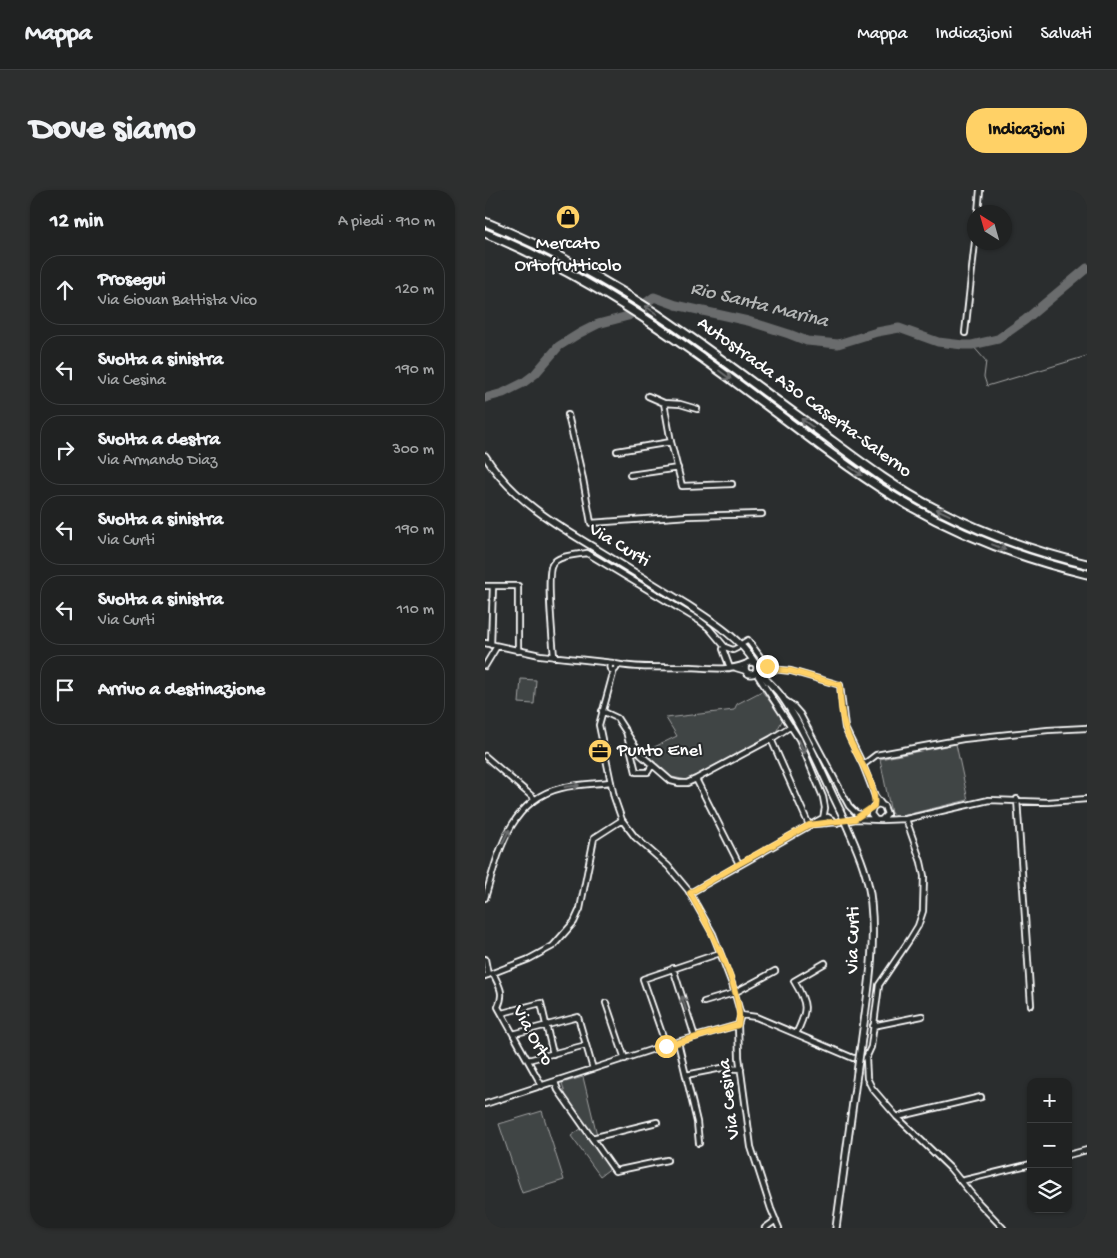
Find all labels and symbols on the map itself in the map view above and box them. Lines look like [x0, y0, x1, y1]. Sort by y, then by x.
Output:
shop icon: Mercato Ortofrutticolo [555, 204, 581, 230]
north arrow [967, 205, 1012, 250]
place label: Mercato Ortofrutticolo [514, 233, 622, 278]
water label: Rio Santa Marina [688, 278, 832, 335]
one-way arrow [644, 305, 658, 315]
street label: Autostrada A30 Caserta-Salerno [692, 312, 916, 484]
one-way arrow [718, 369, 731, 380]
one-way arrow [800, 418, 814, 428]
one-way arrow [849, 466, 863, 476]
one-way arrow [936, 507, 951, 517]
street label: Via Curti [583, 518, 654, 573]
one-way arrow [991, 543, 1006, 553]
route end [756, 655, 779, 678]
office icon: Punto Enel [587, 738, 613, 764]
one-way arrow [798, 739, 808, 754]
place label: Punto Enel [616, 740, 702, 763]
one-way arrow [563, 781, 579, 791]
one-way arrow [502, 829, 511, 844]
street label: Via Curti [842, 906, 866, 975]
one-way arrow [679, 995, 689, 1011]
street label: Via Orto [506, 1001, 558, 1070]
route start [655, 1035, 678, 1058]
street label: Via Cesina [714, 1056, 746, 1141]

